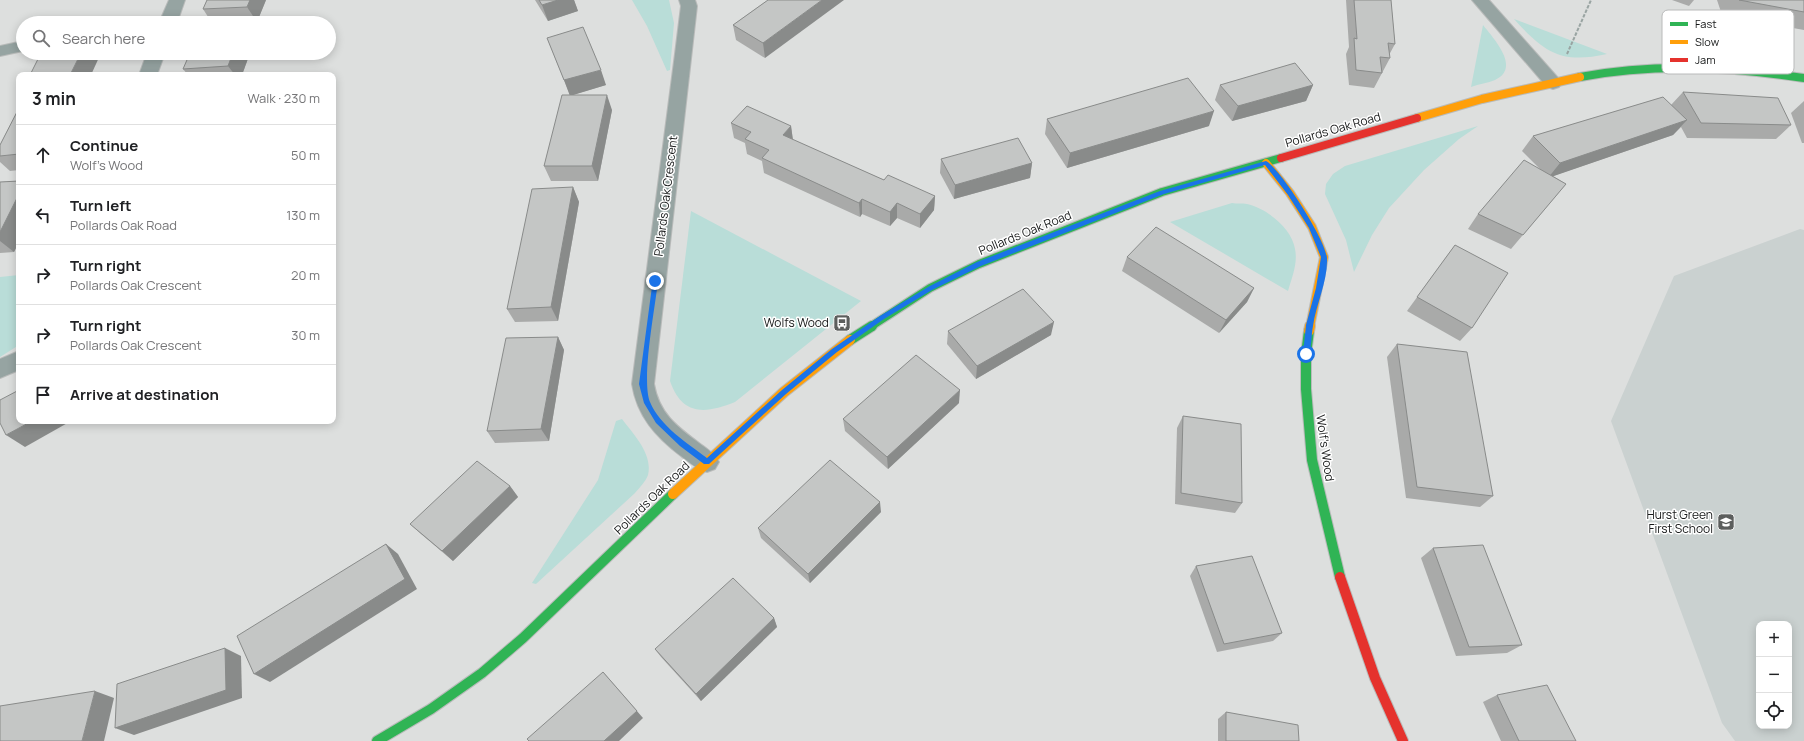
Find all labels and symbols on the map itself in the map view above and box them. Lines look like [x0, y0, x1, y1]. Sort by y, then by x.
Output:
legend [1662, 10, 1794, 74]
text: Fast [1695, 16, 1717, 31]
text: Slow [1695, 34, 1720, 49]
text: Jam [1695, 52, 1716, 67]
street label: Pollards Oak Road [1283, 108, 1383, 151]
street label: Pollards Oak Crescent [650, 134, 681, 257]
street label: Pollards Oak Road [976, 206, 1074, 259]
route end [646, 272, 664, 290]
bus stop icon: Wolfs Wood [832, 313, 852, 333]
place label: Wolfs Wood [764, 314, 829, 331]
route start [1297, 345, 1315, 363]
street label: Wolf's Wood [1312, 413, 1339, 482]
street label: Pollards Oak Road [610, 457, 693, 538]
place label: Hurst Green First School [1646, 506, 1713, 537]
school or university icon: Hurst Green First School [1716, 512, 1736, 532]

